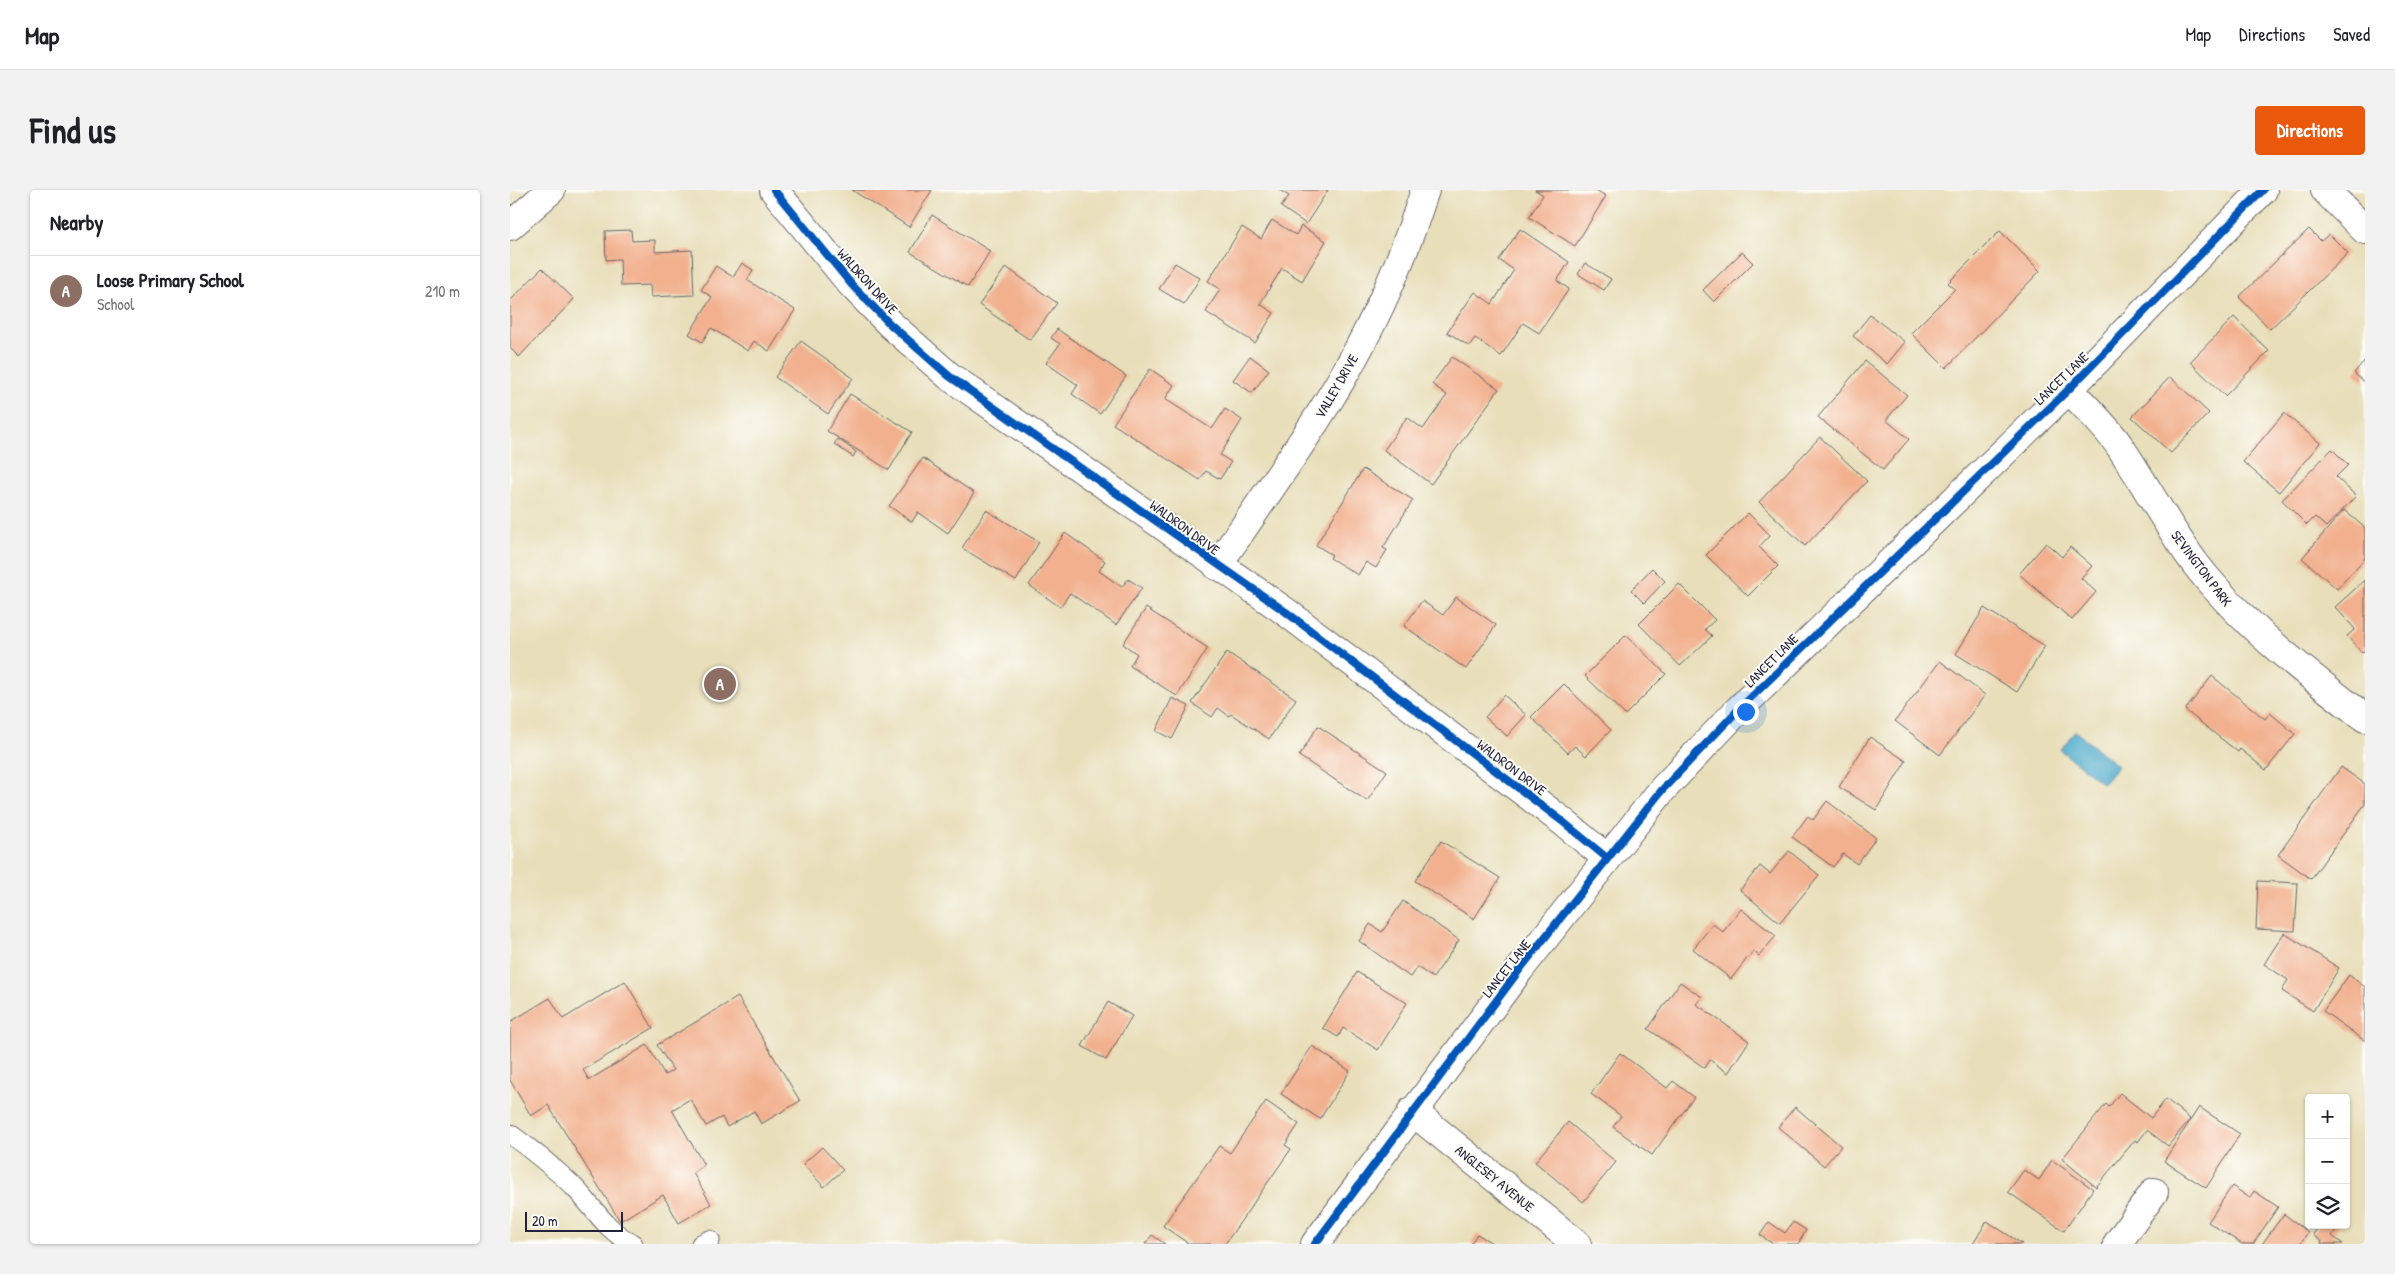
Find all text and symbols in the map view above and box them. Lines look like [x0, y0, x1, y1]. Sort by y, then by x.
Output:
text: Map [25, 19, 59, 51]
text: Map [2186, 22, 2211, 47]
text: Directions [2239, 22, 2305, 47]
text: Saved [2333, 22, 2370, 47]
button: Directions [2255, 106, 2365, 155]
text: Find us [30, 107, 116, 154]
text: Nearby [50, 208, 103, 237]
street label: WALDRON DRIVE [833, 244, 903, 318]
text: Loose Primary School [97, 267, 244, 293]
text: A [62, 280, 70, 302]
text: 210 m [425, 280, 460, 302]
text: School [97, 293, 134, 315]
street label: LANCET LANE [2030, 347, 2092, 409]
street label: VALLEY DRIVE [1310, 350, 1362, 422]
street label: WALDRON DRIVE [1146, 495, 1224, 559]
street label: SEVINGTON PARK [2167, 526, 2237, 610]
street label: LANCET LANE [1740, 629, 1802, 691]
pin: A [704, 665, 736, 703]
your location [1733, 699, 1759, 725]
street label: WALDRON DRIVE [1473, 735, 1551, 799]
street label: LANCET LANE [1477, 935, 1535, 1001]
map controls [2305, 1094, 2350, 1229]
button: + [2305, 1094, 2350, 1139]
button: − [2305, 1139, 2350, 1184]
street label: ANGLESEY AVENUE [1451, 1140, 1539, 1216]
button: layers [2305, 1184, 2350, 1229]
scale bar [525, 1209, 622, 1232]
text: 20 m [532, 1211, 558, 1230]

